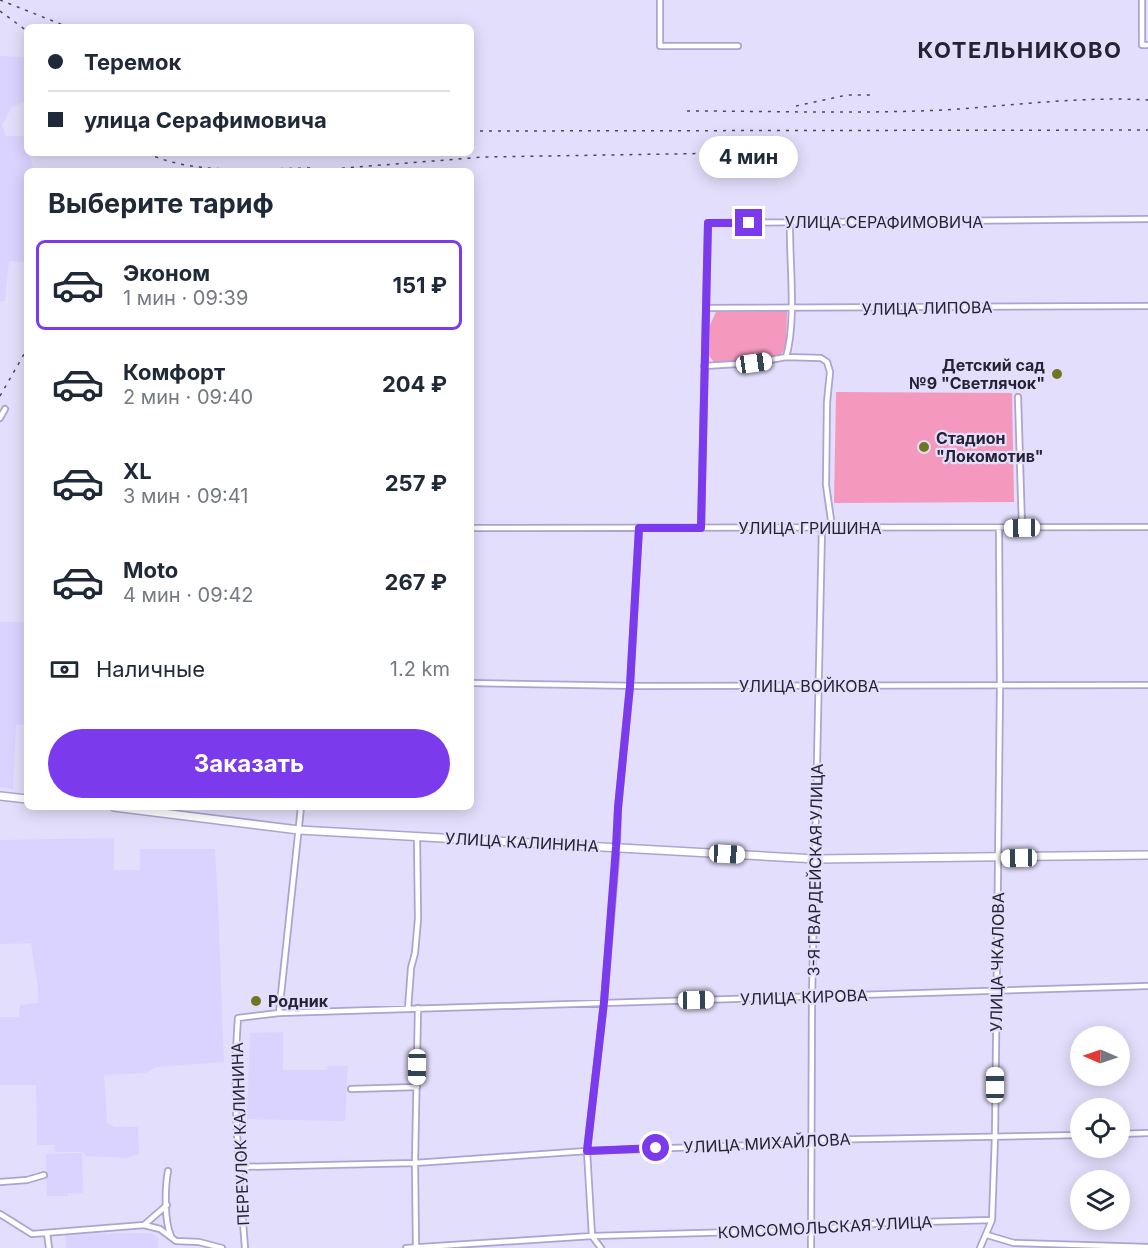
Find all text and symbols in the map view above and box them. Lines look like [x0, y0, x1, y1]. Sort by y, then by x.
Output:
district label: КОТЕЛЬНИКОВО [918, 37, 1122, 63]
text: Теремок [84, 49, 181, 75]
text: улица Серафимовича [84, 107, 327, 133]
callout: 4 мин [700, 136, 798, 178]
text: 4 мин [719, 145, 778, 169]
text: Выберите тариф [48, 187, 274, 220]
route end [735, 209, 762, 236]
street label: УЛИЦА СЕРАФИМОВИЧА [785, 212, 983, 232]
icon: car [51, 258, 105, 312]
text: Эконом [123, 260, 210, 286]
text: 151 ₽ [392, 272, 447, 298]
text: 1 мин · 09:39 [123, 286, 248, 310]
street label: УЛИЦА ЛИПОВА [861, 297, 993, 319]
car [735, 352, 773, 374]
place label: Детский сад №9 "Светлячок" [909, 355, 1045, 393]
icon: car [51, 357, 105, 411]
text: Комфорт [123, 359, 225, 385]
marker: Детский сад №9 "Светлячок" [1050, 367, 1064, 381]
text: 204 ₽ [382, 371, 447, 397]
text: 2 мин · 09:40 [123, 385, 253, 409]
place label: Стадион "Локомотив" [936, 428, 1044, 466]
marker: Стадион "Локомотив" [917, 440, 931, 454]
icon: car [51, 456, 105, 510]
text: XL [123, 458, 152, 484]
text: 257 ₽ [385, 470, 447, 496]
text: 3 мин · 09:41 [123, 484, 249, 508]
street label: УЛИЦА ГРИШИНА [739, 518, 881, 538]
car [1004, 519, 1040, 537]
icon: car [51, 555, 105, 609]
text: Moto [123, 557, 178, 583]
text: 267 ₽ [385, 569, 447, 595]
text: 4 мин · 09:42 [123, 583, 254, 607]
icon: cash [48, 653, 81, 686]
text: Наличные [96, 656, 205, 682]
text: 1.2 km [390, 657, 450, 681]
street label: УЛИЦА ВОЙКОВА [739, 676, 879, 696]
button: Заказать [48, 729, 450, 798]
street label: 3-Я ГВАРДЕЙСКАЯ УЛИЦА [803, 763, 827, 977]
street label: УЛИЦА КАЛИНИНА [445, 828, 599, 856]
car [709, 844, 745, 864]
car [1001, 849, 1037, 867]
street label: УЛИЦА ЧКАЛОВА [986, 892, 1008, 1032]
street label: УЛИЦА КИРОВА [740, 985, 868, 1009]
place label: Родник [268, 991, 329, 1011]
car [678, 991, 714, 1009]
marker: Родник [249, 994, 263, 1008]
north arrow [1070, 1026, 1130, 1086]
map controls [1070, 1026, 1130, 1230]
street label: ПЕРЕУЛОК КАЛИНИНА [227, 1042, 253, 1226]
car [408, 1049, 426, 1085]
car [986, 1067, 1004, 1103]
button: locate [1070, 1098, 1130, 1158]
street label: УЛИЦА МИХАЙЛОВА [683, 1129, 851, 1157]
route start [642, 1134, 669, 1161]
button: layers [1070, 1170, 1130, 1230]
street label: КОМСОМОЛЬСКАЯ УЛИЦА [717, 1211, 933, 1243]

